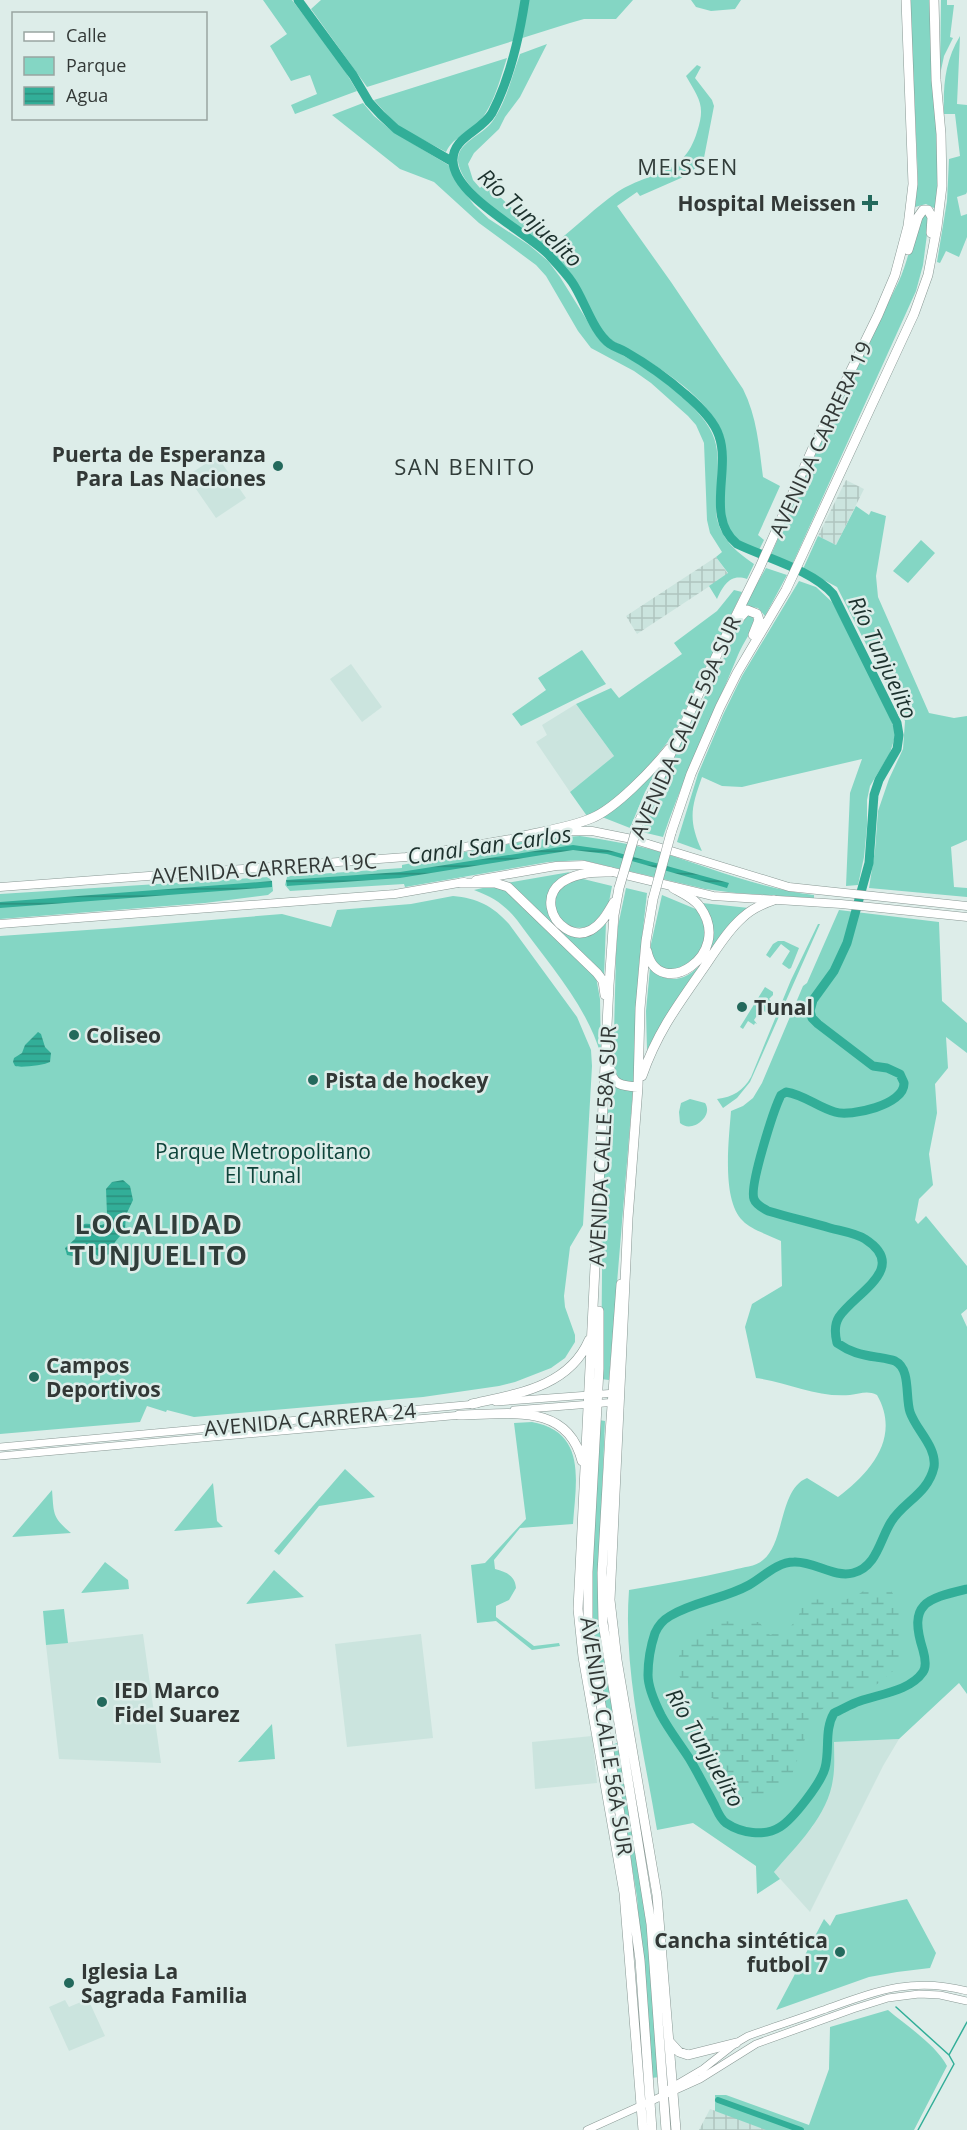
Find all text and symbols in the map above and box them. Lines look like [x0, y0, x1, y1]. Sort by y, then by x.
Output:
legend [12, 12, 207, 120]
text: Calle [66, 23, 107, 47]
text: Parque [66, 53, 126, 77]
text: Agua [66, 83, 108, 107]
district label: MEISSEN [637, 151, 739, 181]
water label: Río Tunjuelito [472, 161, 590, 273]
place label: Hospital Meissen [677, 189, 856, 217]
marker: Hospital Meissen [861, 194, 879, 212]
street label: AVENIDA CARRERA 19 [762, 337, 878, 541]
place label: Puerta de Esperanza Para Las Naciones [52, 440, 266, 492]
district label: SAN BENITO [394, 451, 536, 481]
marker: Puerta de Esperanza Para Las Naciones [271, 459, 285, 473]
water label: Río Tunjuelito [842, 591, 926, 723]
street label: AVENIDA CALLE 59A SUR [623, 611, 747, 843]
water label: Canal San Carlos [405, 818, 573, 870]
street label: AVENIDA CARRERA 19C [150, 846, 378, 890]
place label: Tunal [754, 993, 813, 1021]
marker: Tunal [735, 1000, 749, 1014]
place label: Coliseo [86, 1021, 161, 1049]
street label: AVENIDA CALLE 58A SUR [582, 1025, 622, 1267]
marker: Coliseo [67, 1028, 81, 1042]
place label: Pista de hockey [325, 1066, 488, 1094]
marker: Pista de hockey [306, 1073, 320, 1087]
park label: Parque Metropolitano El Tunal [155, 1137, 371, 1189]
district label: LOCALIDAD TUNJUELITO [70, 1205, 248, 1273]
place label: Campos Deportivos [46, 1351, 161, 1403]
marker: Campos Deportivos [27, 1370, 41, 1384]
street label: AVENIDA CARRERA 24 [203, 1396, 417, 1442]
street label: AVENIDA CALLE 56A SUR [574, 1615, 640, 1857]
place label: IED Marco Fidel Suarez [114, 1676, 240, 1728]
water label: Río Tunjuelito [660, 1682, 752, 1812]
marker: IED Marco Fidel Suarez [95, 1695, 109, 1709]
place label: Cancha sintética futbol 7 [654, 1926, 828, 1978]
marker: Cancha sintética futbol 7 [833, 1945, 847, 1959]
place label: Iglesia La Sagrada Familia [81, 1957, 248, 2009]
marker: Iglesia La Sagrada Familia [62, 1976, 76, 1990]

